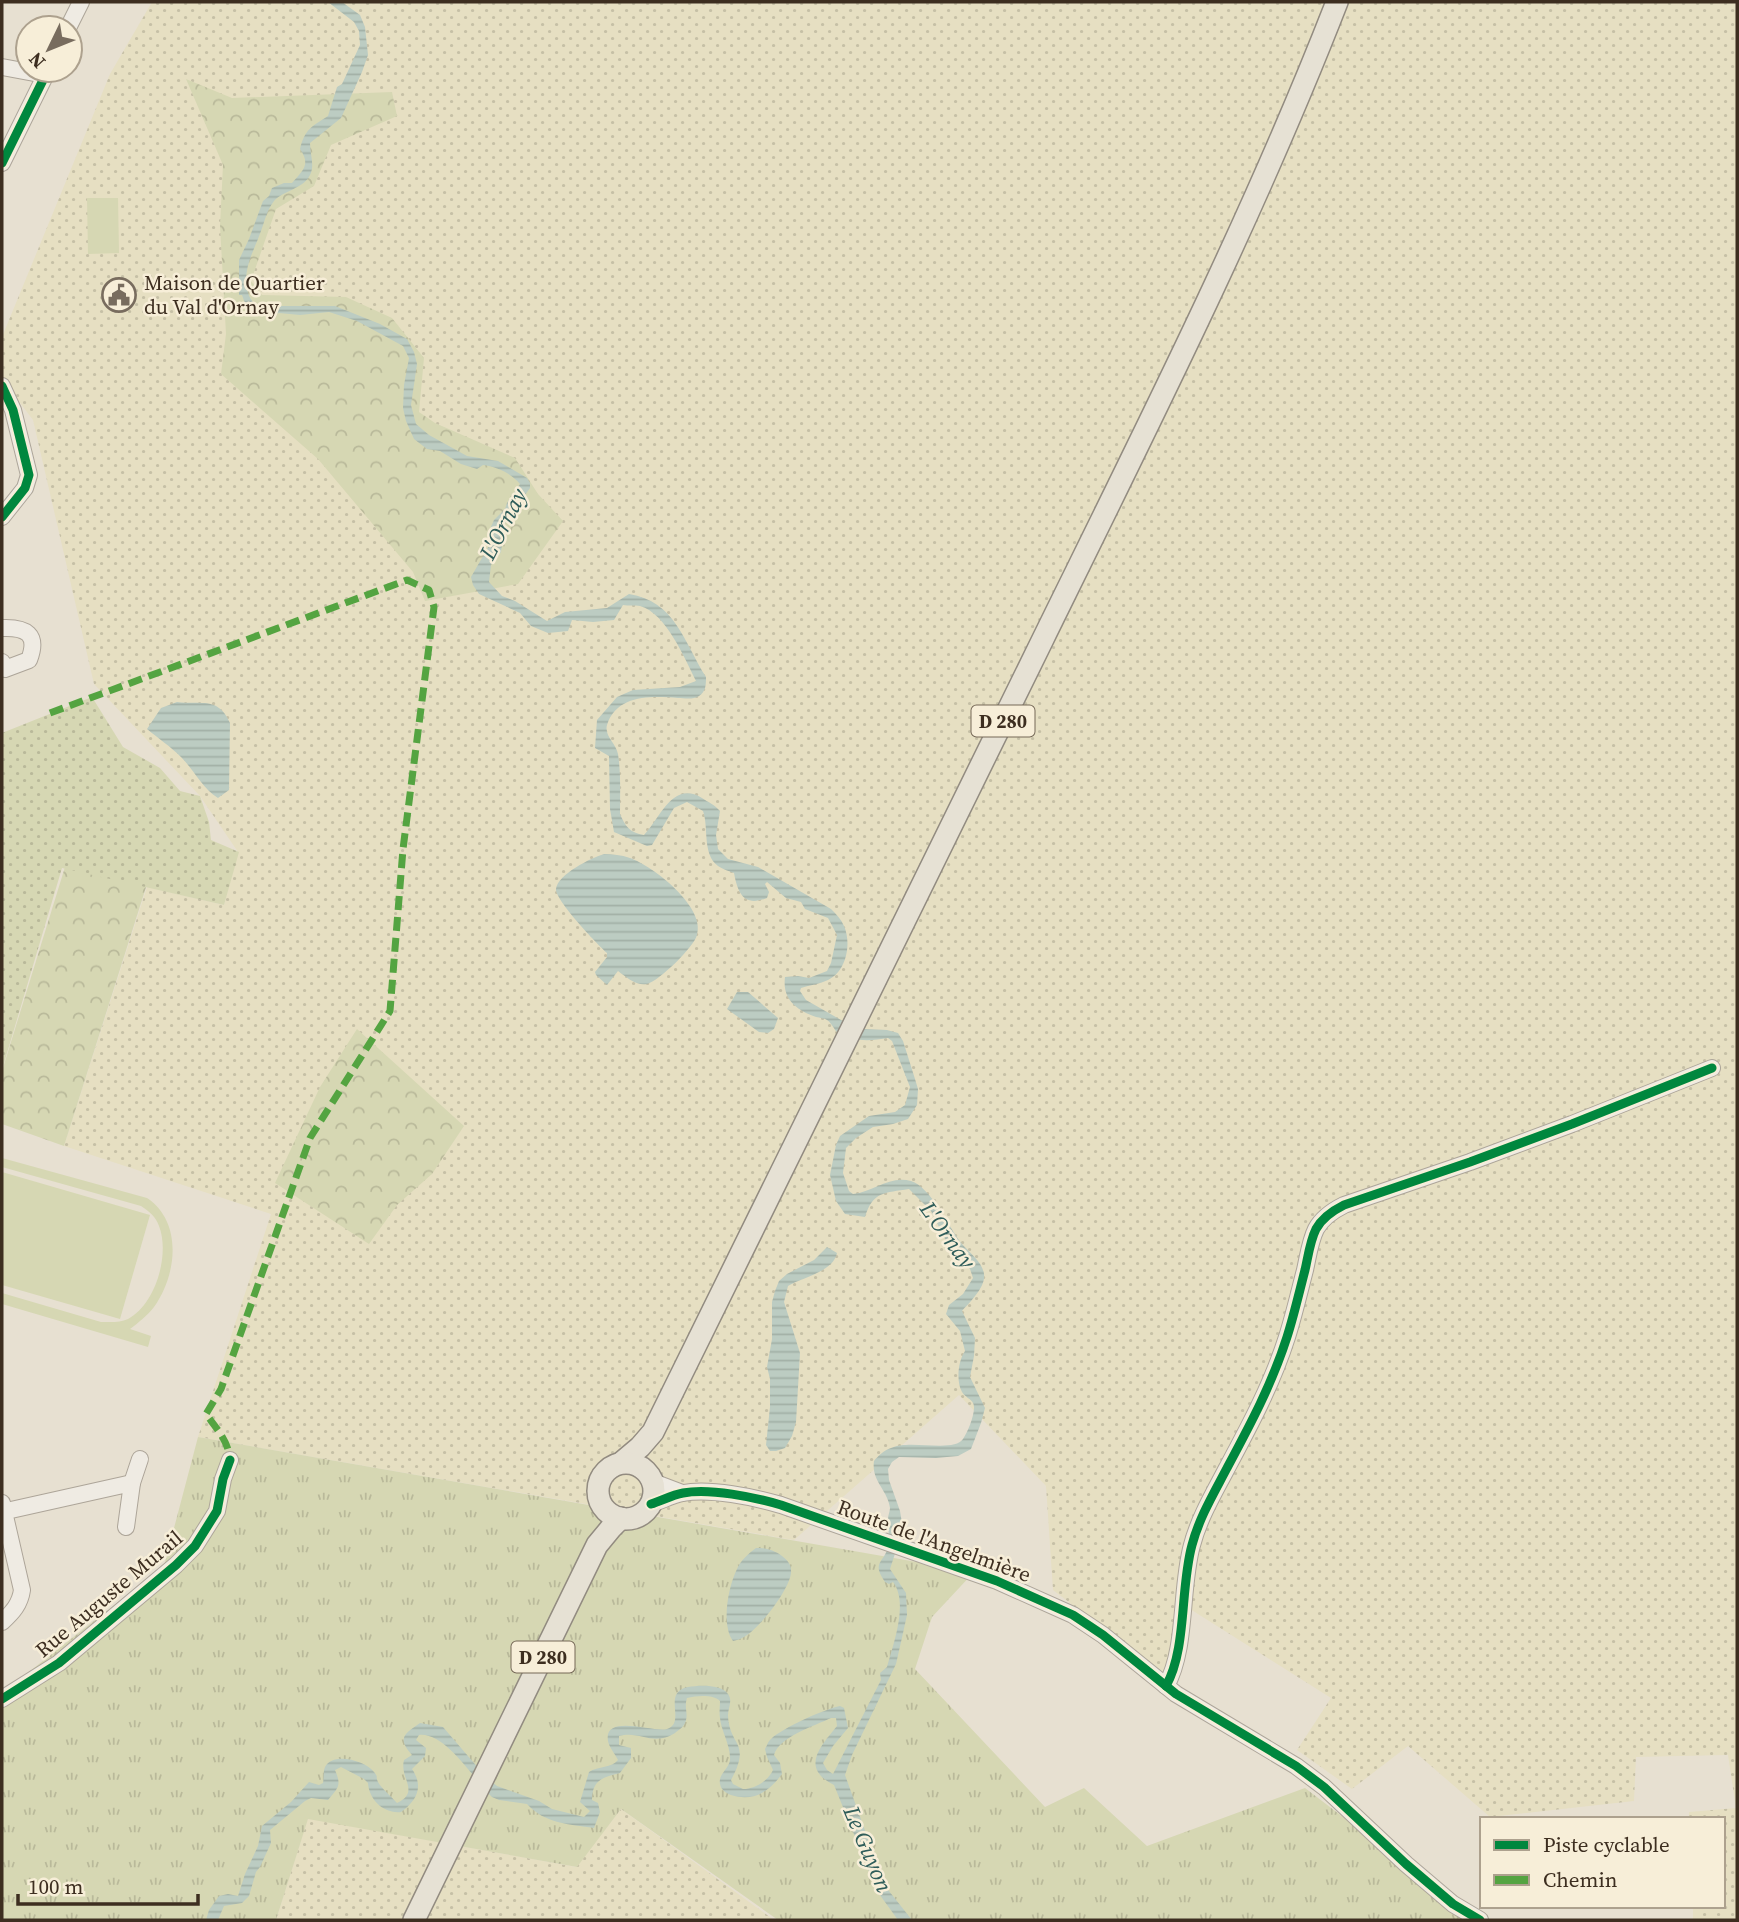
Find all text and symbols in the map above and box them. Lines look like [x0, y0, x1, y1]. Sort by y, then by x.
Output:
north arrow [14, 14, 84, 84]
text: N [22, 47, 51, 75]
place label: Maison de Quartier du Val d'Ornay [144, 268, 325, 321]
public building icon: Maison de Quartier du Val d'Ornay [100, 276, 138, 314]
water label: L'Ornay [471, 482, 535, 566]
road number: D 280 [972, 706, 1034, 736]
water label: L'Ornay [912, 1194, 984, 1276]
street label: Route de l'Angelmière [833, 1492, 1035, 1589]
street label: Rue Auguste Murail [29, 1523, 188, 1664]
road number: D 280 [512, 1642, 574, 1672]
water label: Le Guyon [835, 1800, 901, 1897]
legend [1480, 1817, 1725, 1908]
text: Piste cyclable [1543, 1830, 1670, 1859]
scale bar [18, 1862, 198, 1906]
text: Chemin [1543, 1865, 1618, 1894]
text: 100 m [28, 1872, 83, 1901]

